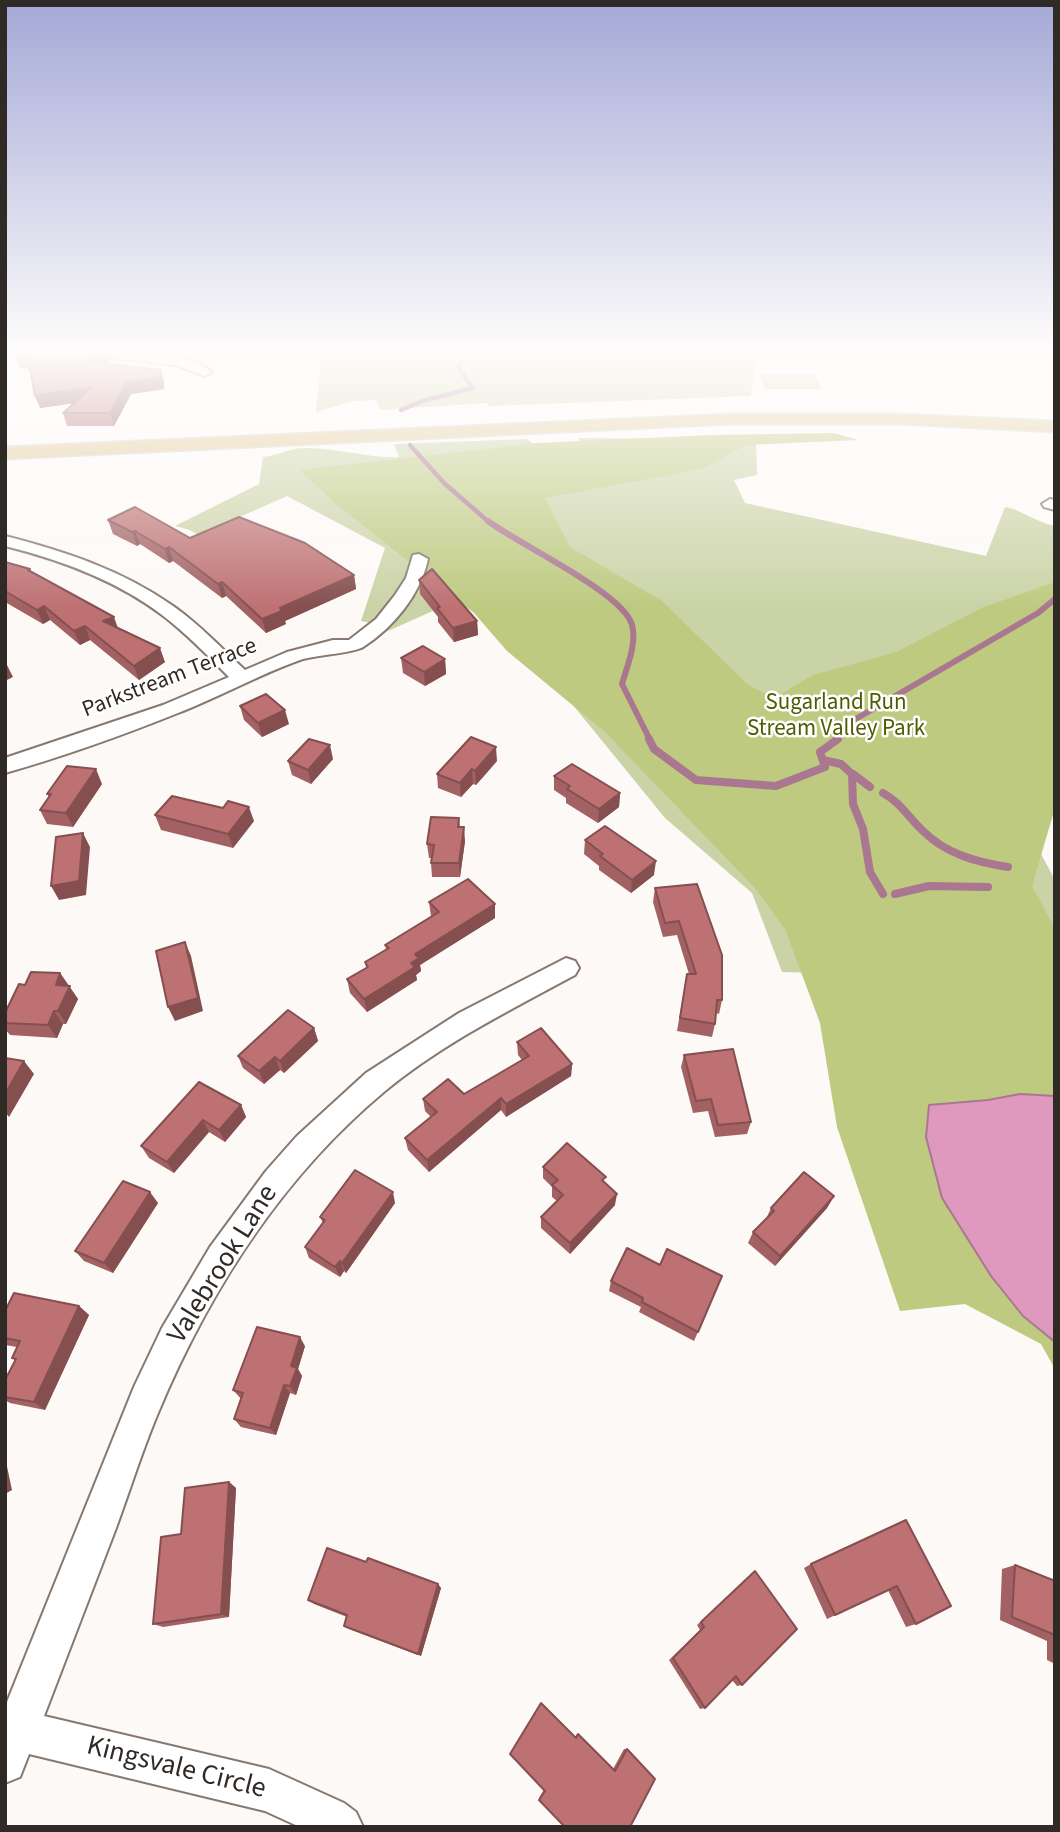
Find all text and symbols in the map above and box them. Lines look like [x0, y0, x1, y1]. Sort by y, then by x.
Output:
street label: Parkstream Terrace [79, 633, 261, 725]
park label: Sugarland Run Stream Valley Park [747, 690, 925, 744]
street label: Valebrook Lane [162, 1180, 286, 1350]
street label: Kingsvale Circle [83, 1730, 269, 1808]

